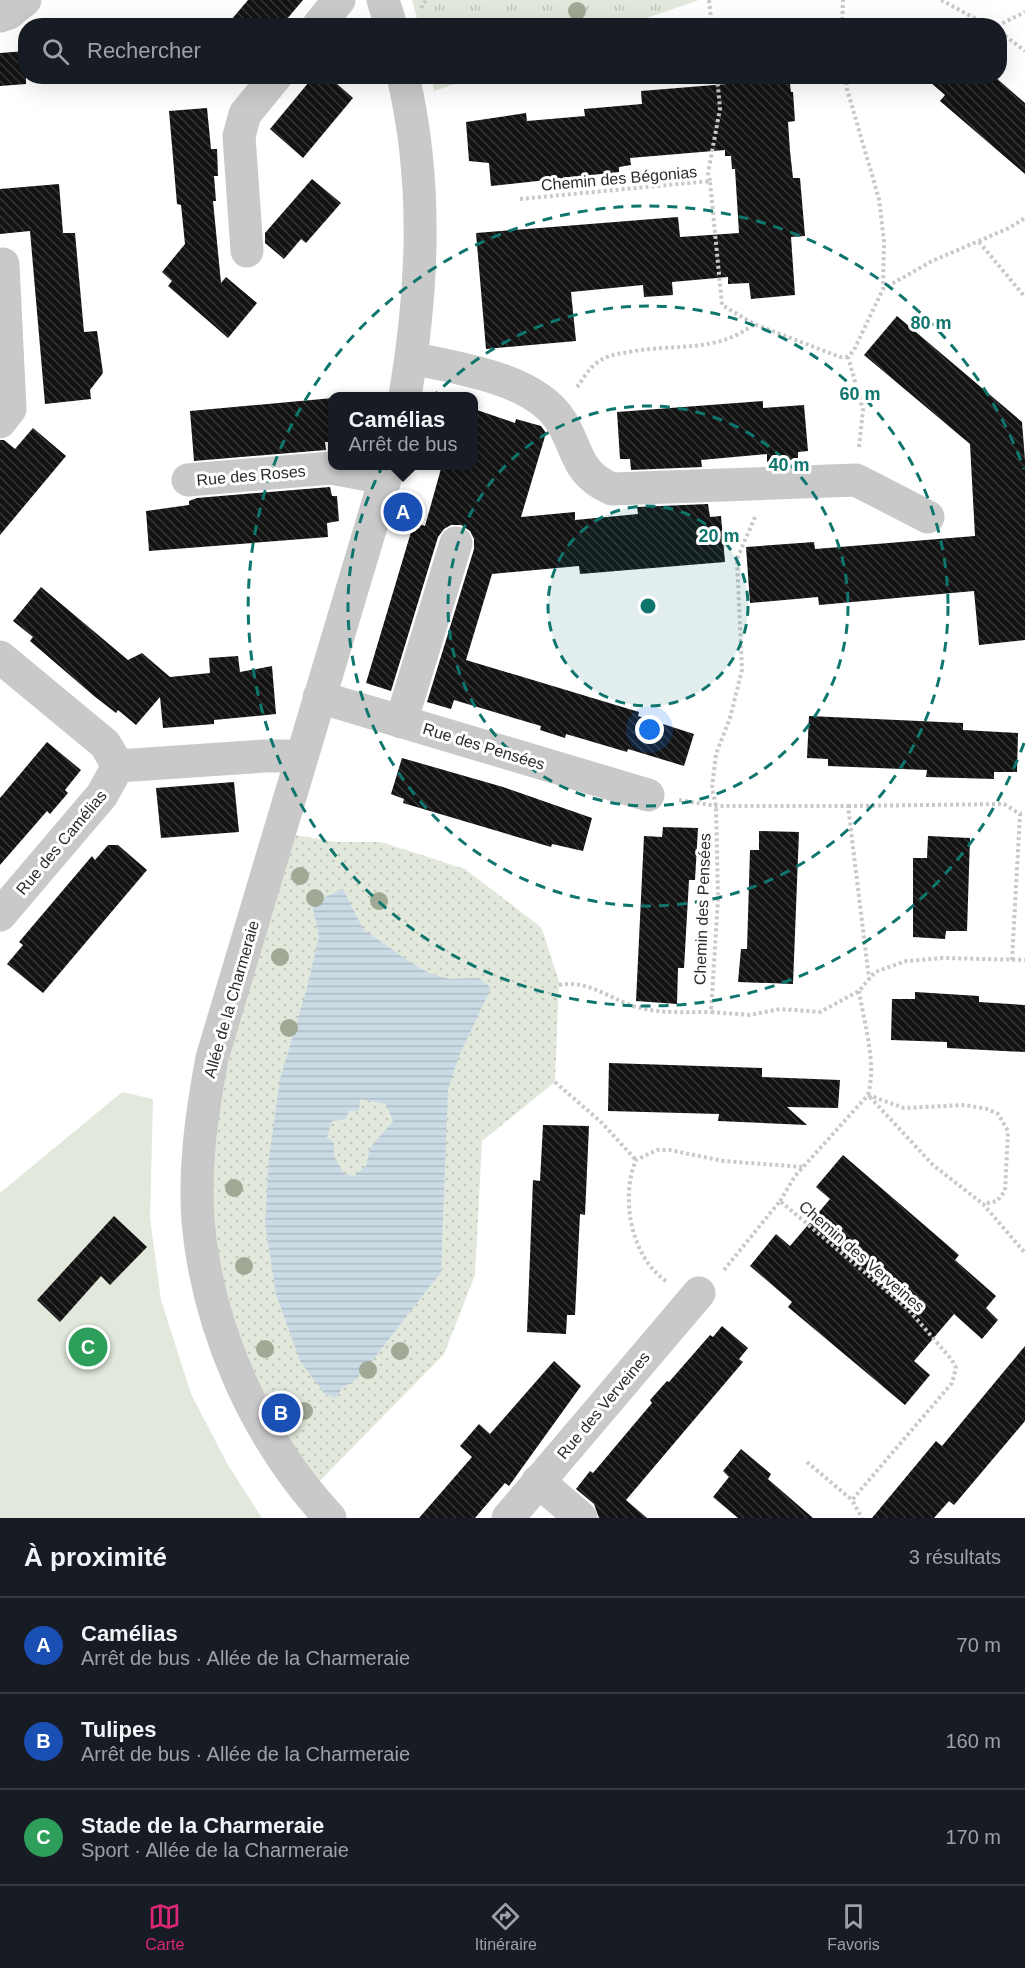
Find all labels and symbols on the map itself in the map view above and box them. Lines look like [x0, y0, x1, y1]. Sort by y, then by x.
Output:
street label: Chemin des Bégonias [540, 163, 698, 194]
text: 80 m [910, 313, 952, 333]
text: 60 m [839, 384, 881, 404]
text: 40 m [768, 455, 810, 475]
street label: Rue des Roses [196, 462, 306, 489]
pin: A [384, 490, 422, 534]
text: 20 m [698, 526, 740, 546]
centre of rings [638, 596, 658, 616]
your location [635, 715, 664, 744]
street label: Rue des Pensées [421, 720, 547, 773]
street label: Rue des Camélias [13, 787, 110, 898]
street label: Chemin des Pensées [691, 833, 714, 985]
street label: Allée de la Charmeraie [201, 918, 262, 1080]
street label: Chemin des Verveines [796, 1197, 928, 1315]
pin: C [68, 1324, 107, 1370]
street label: Rue des Verveines [554, 1348, 653, 1462]
pin: B [262, 1390, 300, 1436]

